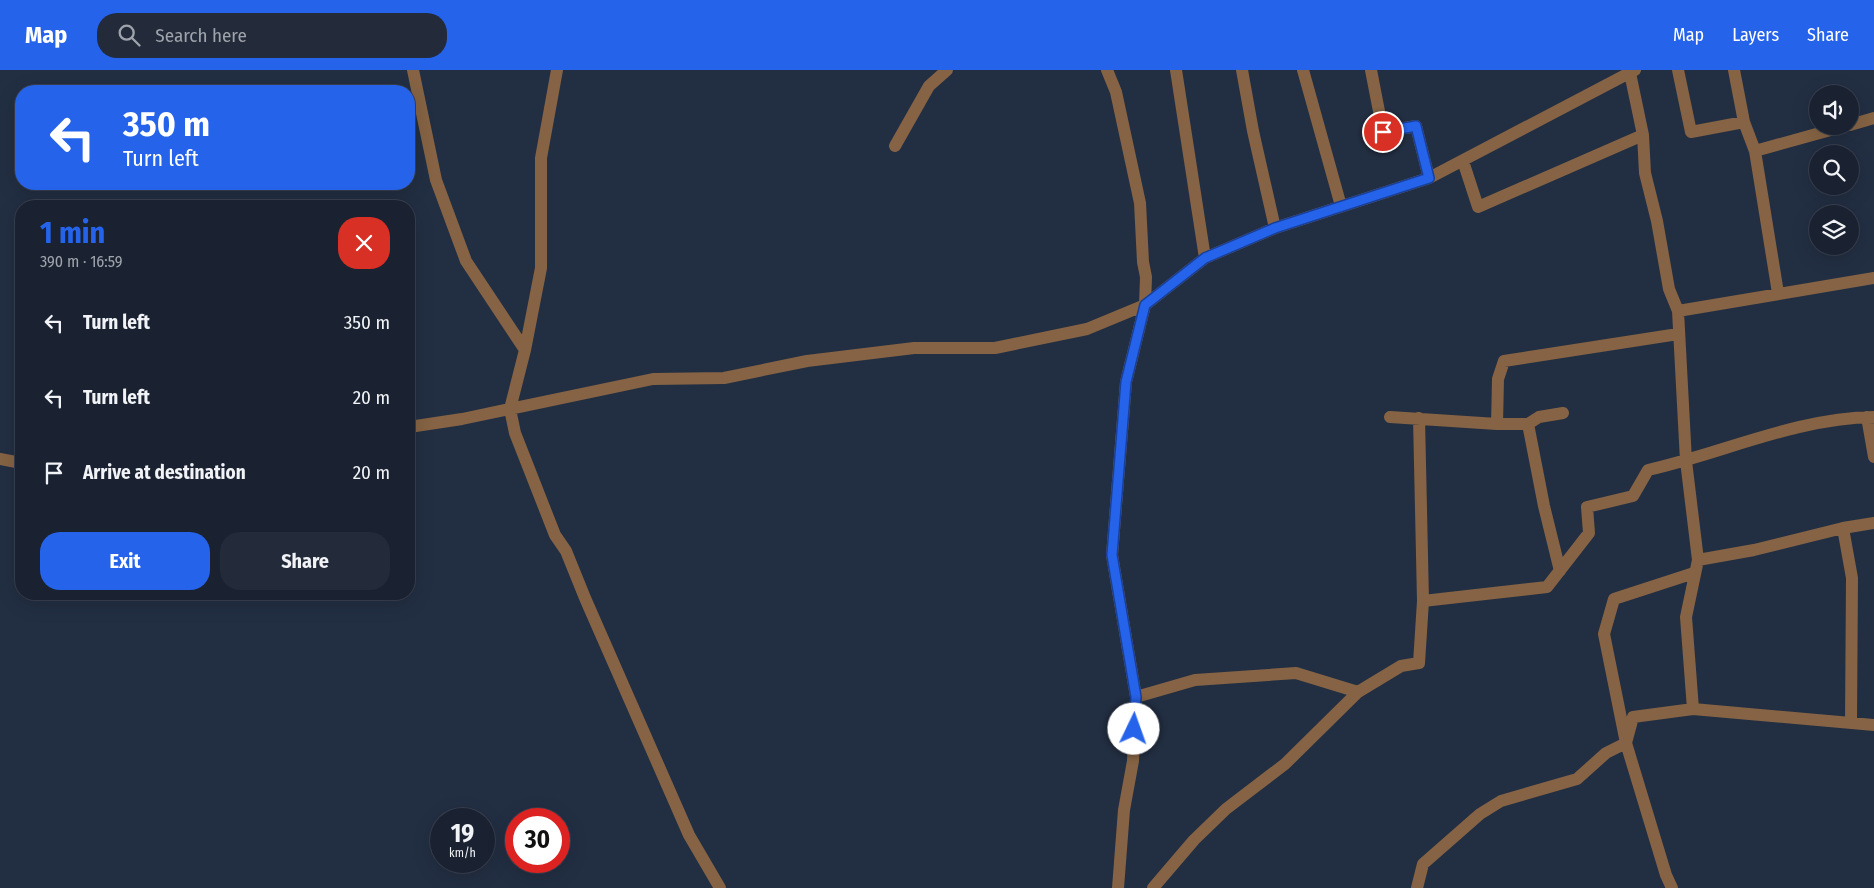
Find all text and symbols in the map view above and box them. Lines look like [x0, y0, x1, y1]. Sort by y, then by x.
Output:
search box [97, 13, 447, 58]
text: Map [25, 21, 67, 49]
icon: search [115, 21, 143, 49]
text: Search here [155, 24, 247, 47]
text: Map [1673, 24, 1704, 46]
text: Layers [1732, 24, 1779, 46]
text: Share [1807, 24, 1849, 46]
map controls [1809, 85, 1859, 255]
button: sound [1809, 85, 1859, 135]
text: 350 m [123, 103, 210, 145]
icon: left [40, 105, 105, 170]
pin [1362, 111, 1404, 153]
icon: arrive [1369, 118, 1397, 146]
text: Turn left [123, 145, 199, 172]
button: search [1809, 145, 1859, 195]
button: layers [1809, 205, 1859, 255]
text: 1 min [40, 215, 105, 251]
button: close [338, 217, 390, 269]
text: 390 m · 16:59 [40, 252, 123, 271]
icon: left [40, 309, 68, 337]
text: Turn left [83, 311, 150, 334]
text: 350 m [344, 311, 390, 334]
icon: left [40, 384, 68, 412]
text: Turn left [83, 386, 150, 409]
text: 20 m [353, 386, 390, 409]
icon: arrive [40, 459, 68, 487]
text: Arrive at destination [83, 461, 246, 484]
text: 20 m [353, 461, 390, 484]
button: Exit [40, 532, 210, 590]
button: Share [220, 532, 390, 590]
position arrow [1107, 702, 1159, 754]
speed limit sign: 30 [505, 808, 570, 873]
text: 19 [451, 819, 474, 849]
text: km/h [449, 846, 476, 860]

